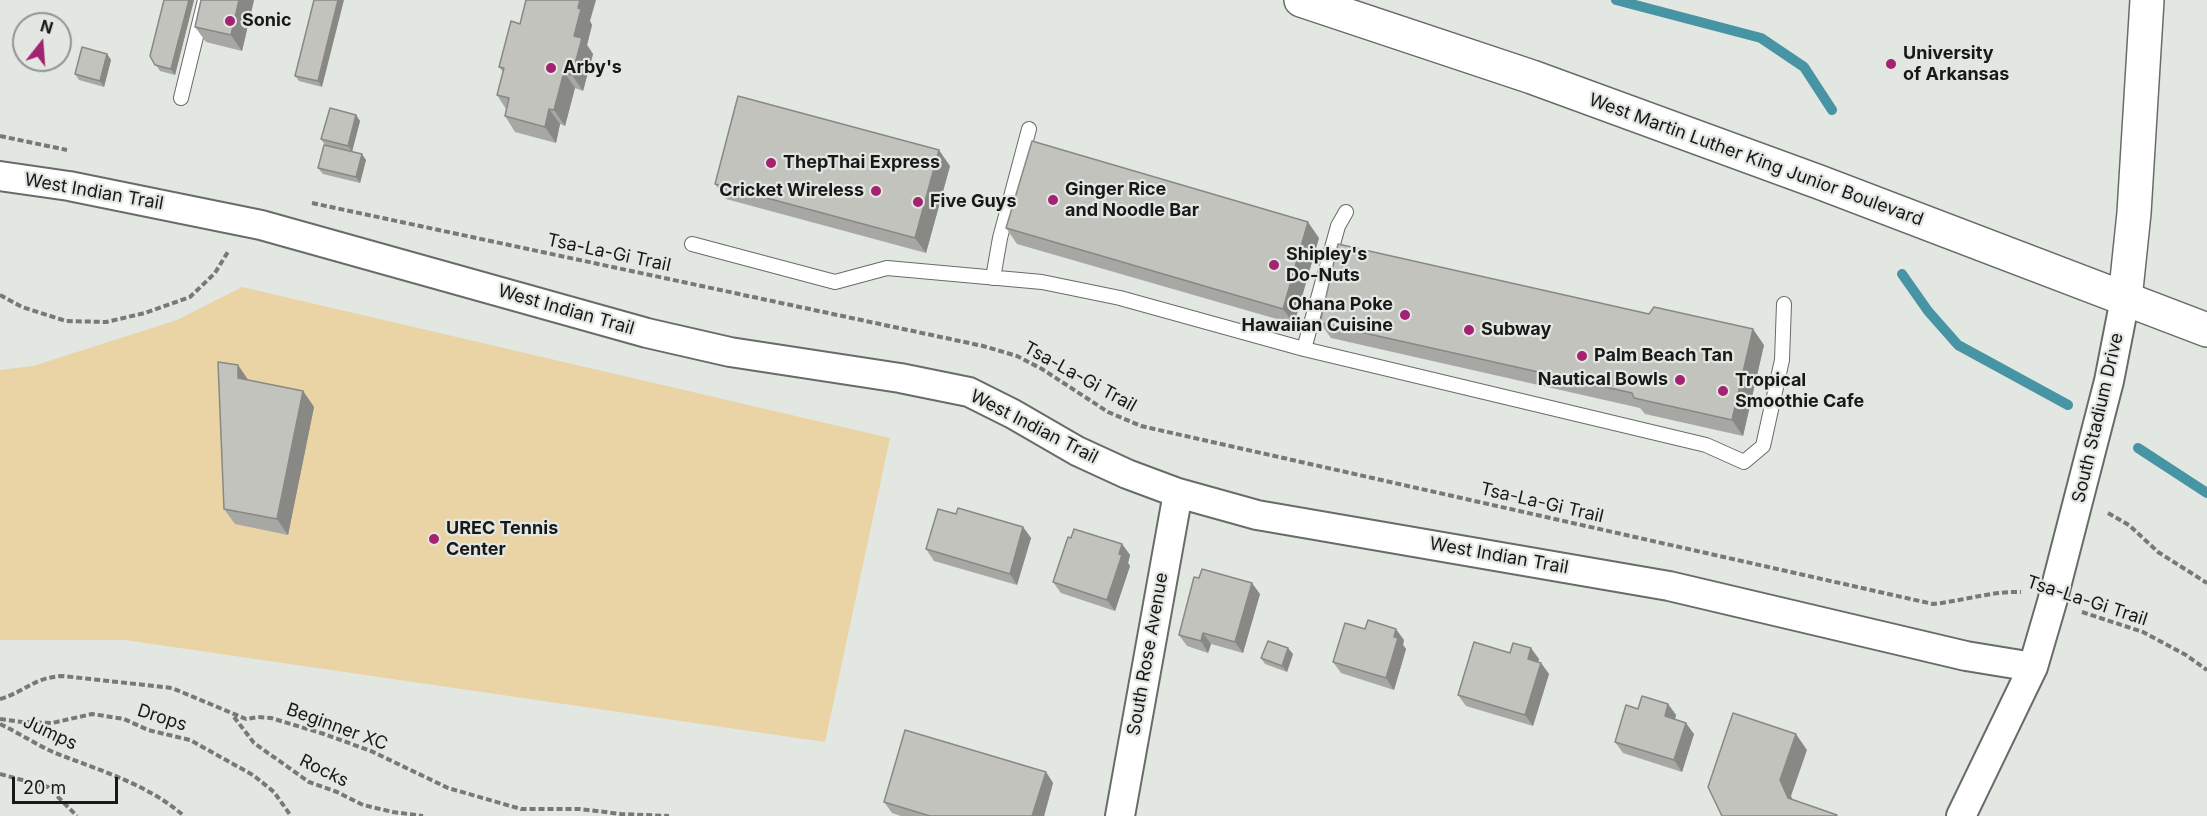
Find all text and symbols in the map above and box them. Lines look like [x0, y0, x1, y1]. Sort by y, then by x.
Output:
place label: Sonic [242, 10, 292, 32]
north arrow [12, 12, 72, 72]
marker: Sonic [223, 14, 237, 28]
text: N [38, 15, 55, 38]
place label: University of Arkansas [1903, 43, 2009, 86]
place label: Arby's [563, 57, 622, 79]
marker: University of Arkansas [1884, 57, 1898, 71]
marker: Arby's [544, 61, 558, 75]
street label: West Martin Luther King Junior Boulevard [1586, 89, 1926, 231]
place label: ThepThai Express [783, 152, 940, 174]
marker: ThepThai Express [764, 156, 778, 170]
street label: West Indian Trail [23, 169, 165, 215]
place label: Ginger Rice and Noodle Bar [1065, 179, 1199, 222]
place label: Cricket Wireless [719, 180, 864, 202]
marker: Cricket Wireless [869, 184, 883, 198]
place label: Five Guys [930, 191, 1017, 213]
marker: Ginger Rice and Noodle Bar [1046, 193, 1060, 207]
marker: Five Guys [911, 195, 925, 209]
street label: Tsa-La-Gi Trail [545, 229, 673, 277]
place label: Shipley's Do-Nuts [1286, 244, 1367, 286]
marker: Shipley's Do-Nuts [1267, 258, 1281, 272]
street label: West Indian Trail [495, 280, 637, 340]
place label: Ohana Poke Hawaiian Cuisine [1241, 294, 1393, 336]
marker: Ohana Poke Hawaiian Cuisine [1398, 308, 1412, 322]
place label: Subway [1481, 319, 1551, 341]
marker: Subway [1462, 323, 1476, 337]
street label: South Stadium Drive [2068, 331, 2128, 505]
street label: Tsa-La-Gi Trail [1020, 337, 1140, 417]
place label: Palm Beach Tan [1594, 345, 1733, 367]
marker: Palm Beach Tan [1575, 349, 1589, 363]
place label: Nautical Bowls [1538, 369, 1668, 391]
place label: Tropical Smoothie Cafe [1735, 370, 1864, 412]
marker: Nautical Bowls [1673, 373, 1687, 387]
marker: Tropical Smoothie Cafe [1716, 384, 1730, 398]
street label: West Indian Trail [966, 385, 1102, 469]
street label: Tsa-La-Gi Trail [1478, 478, 1606, 528]
place label: UREC Tennis Center [446, 518, 558, 560]
marker: UREC Tennis Center [427, 532, 441, 546]
street label: West Indian Trail [1428, 533, 1570, 579]
street label: South Rose Avenue [1123, 571, 1173, 737]
street label: Tsa-La-Gi Trail [2024, 571, 2150, 631]
street label: Beginner XC [283, 699, 391, 755]
street label: Drops [135, 700, 189, 736]
street label: Jumps [20, 711, 80, 755]
street label: Rocks [296, 750, 352, 792]
scale bar [15, 765, 122, 803]
text: 20 m [23, 777, 66, 798]

